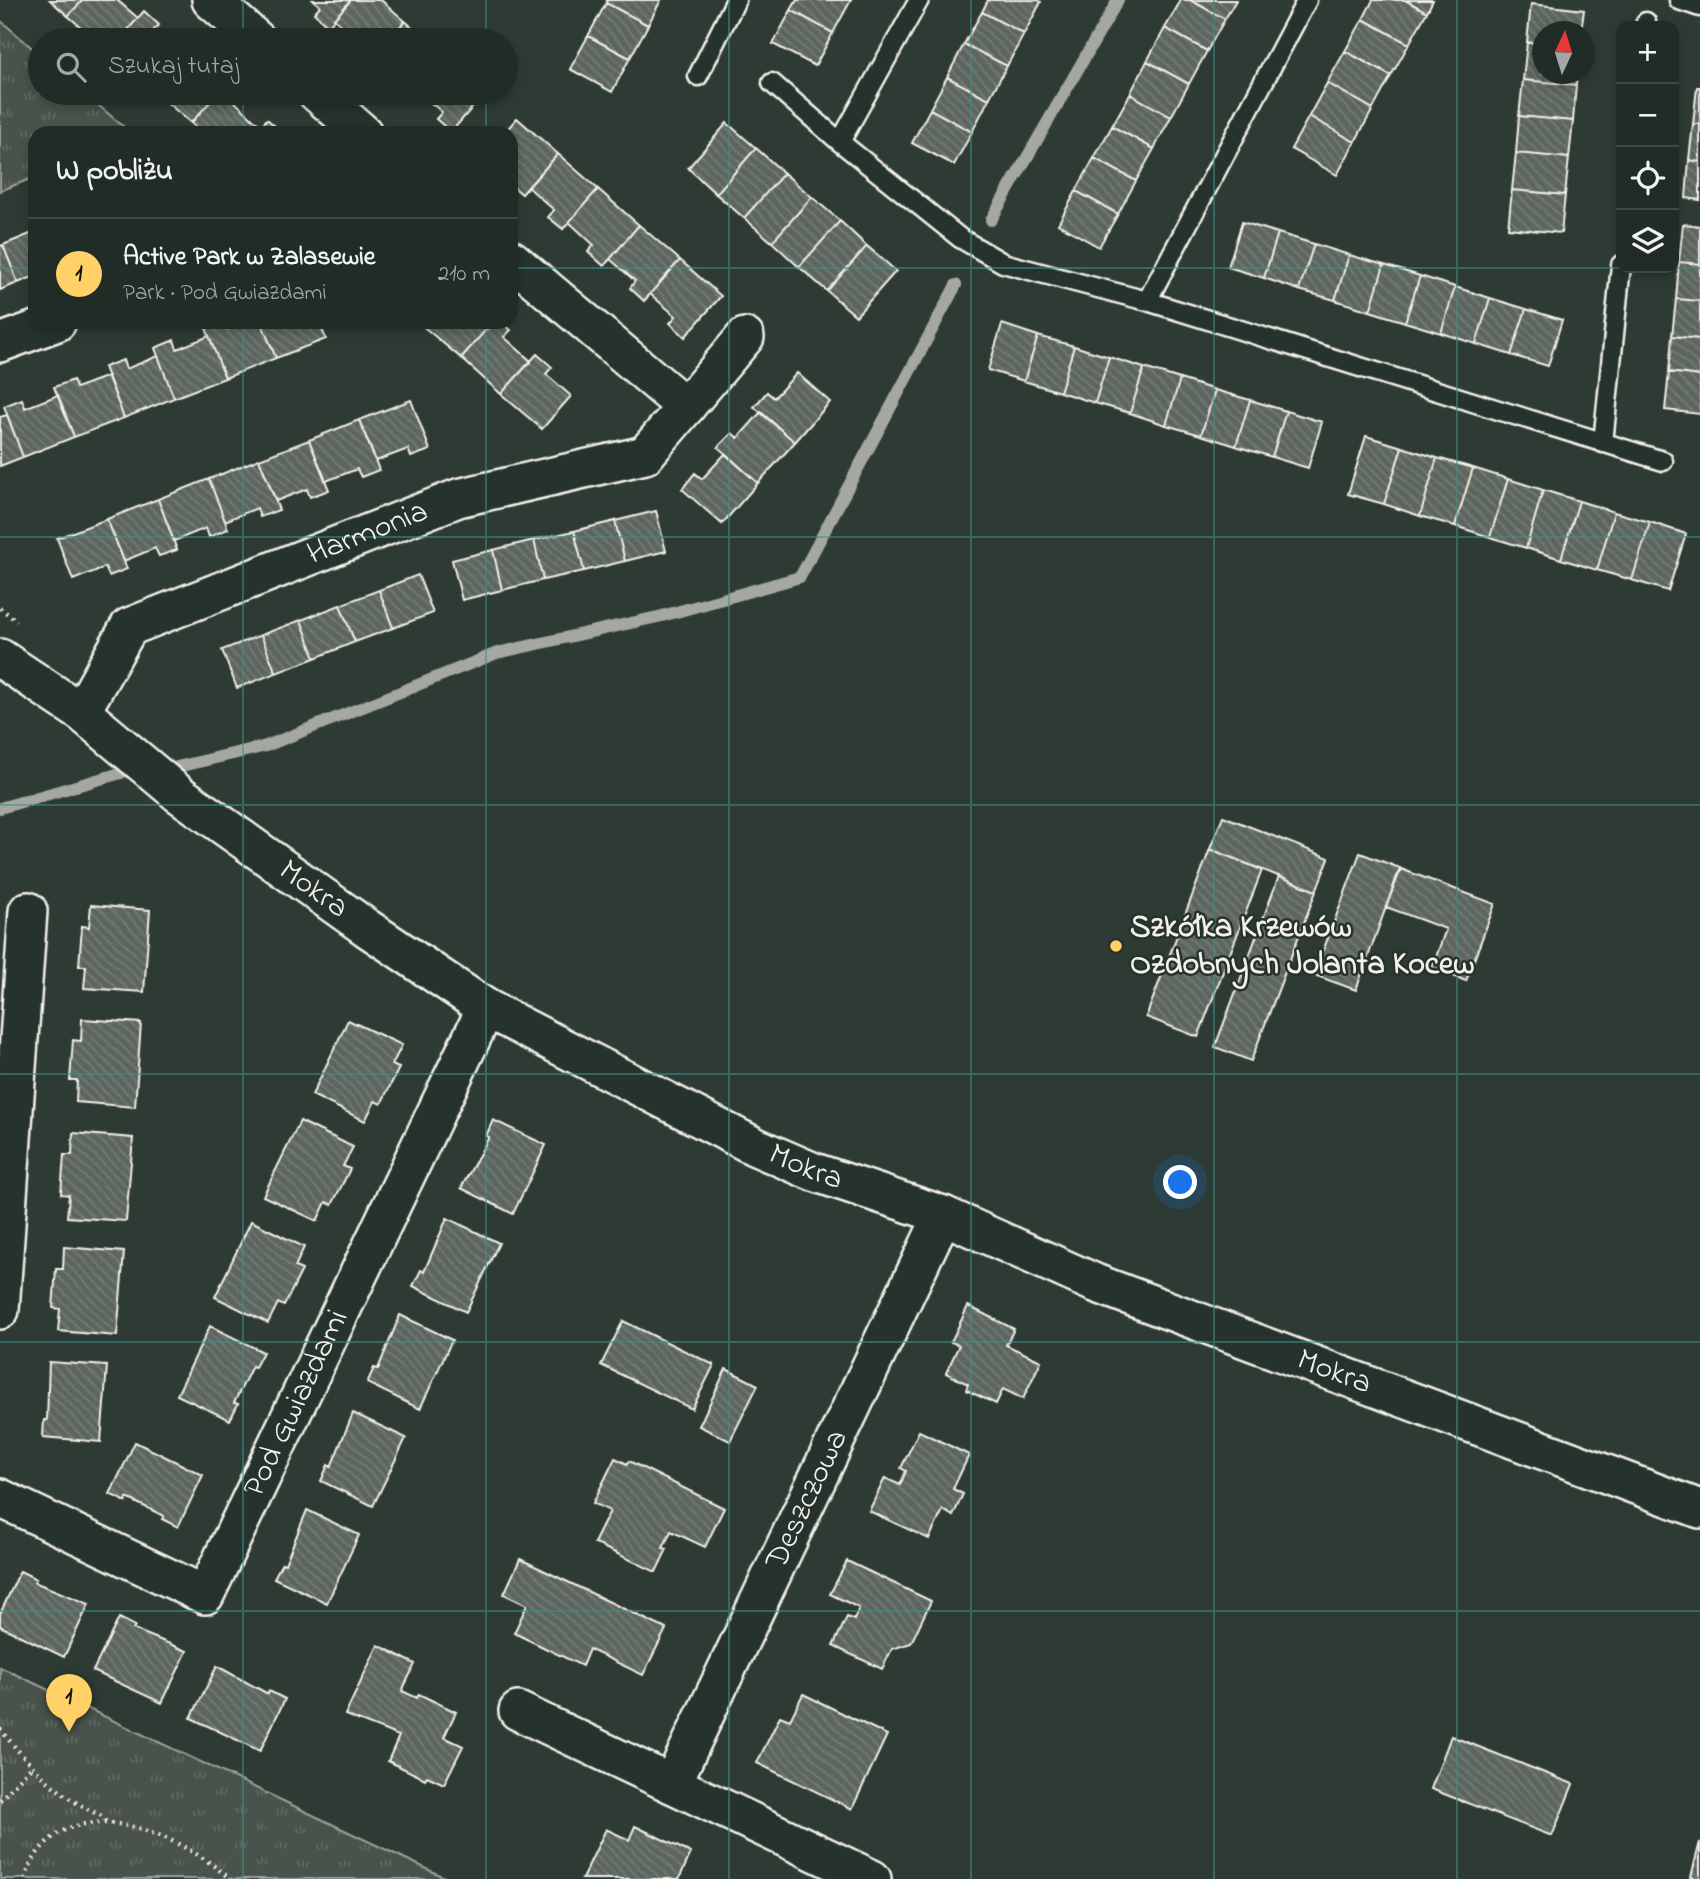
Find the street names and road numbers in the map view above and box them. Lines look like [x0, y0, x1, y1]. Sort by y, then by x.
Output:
street label: Harmonia [300, 489, 435, 578]
street label: Mokra [269, 848, 358, 931]
street label: Mokra [761, 1132, 849, 1203]
street label: Pod Gwiazdami [232, 1302, 362, 1505]
street label: Mokra [1290, 1337, 1378, 1408]
street label: Deszczowa [754, 1422, 861, 1578]

